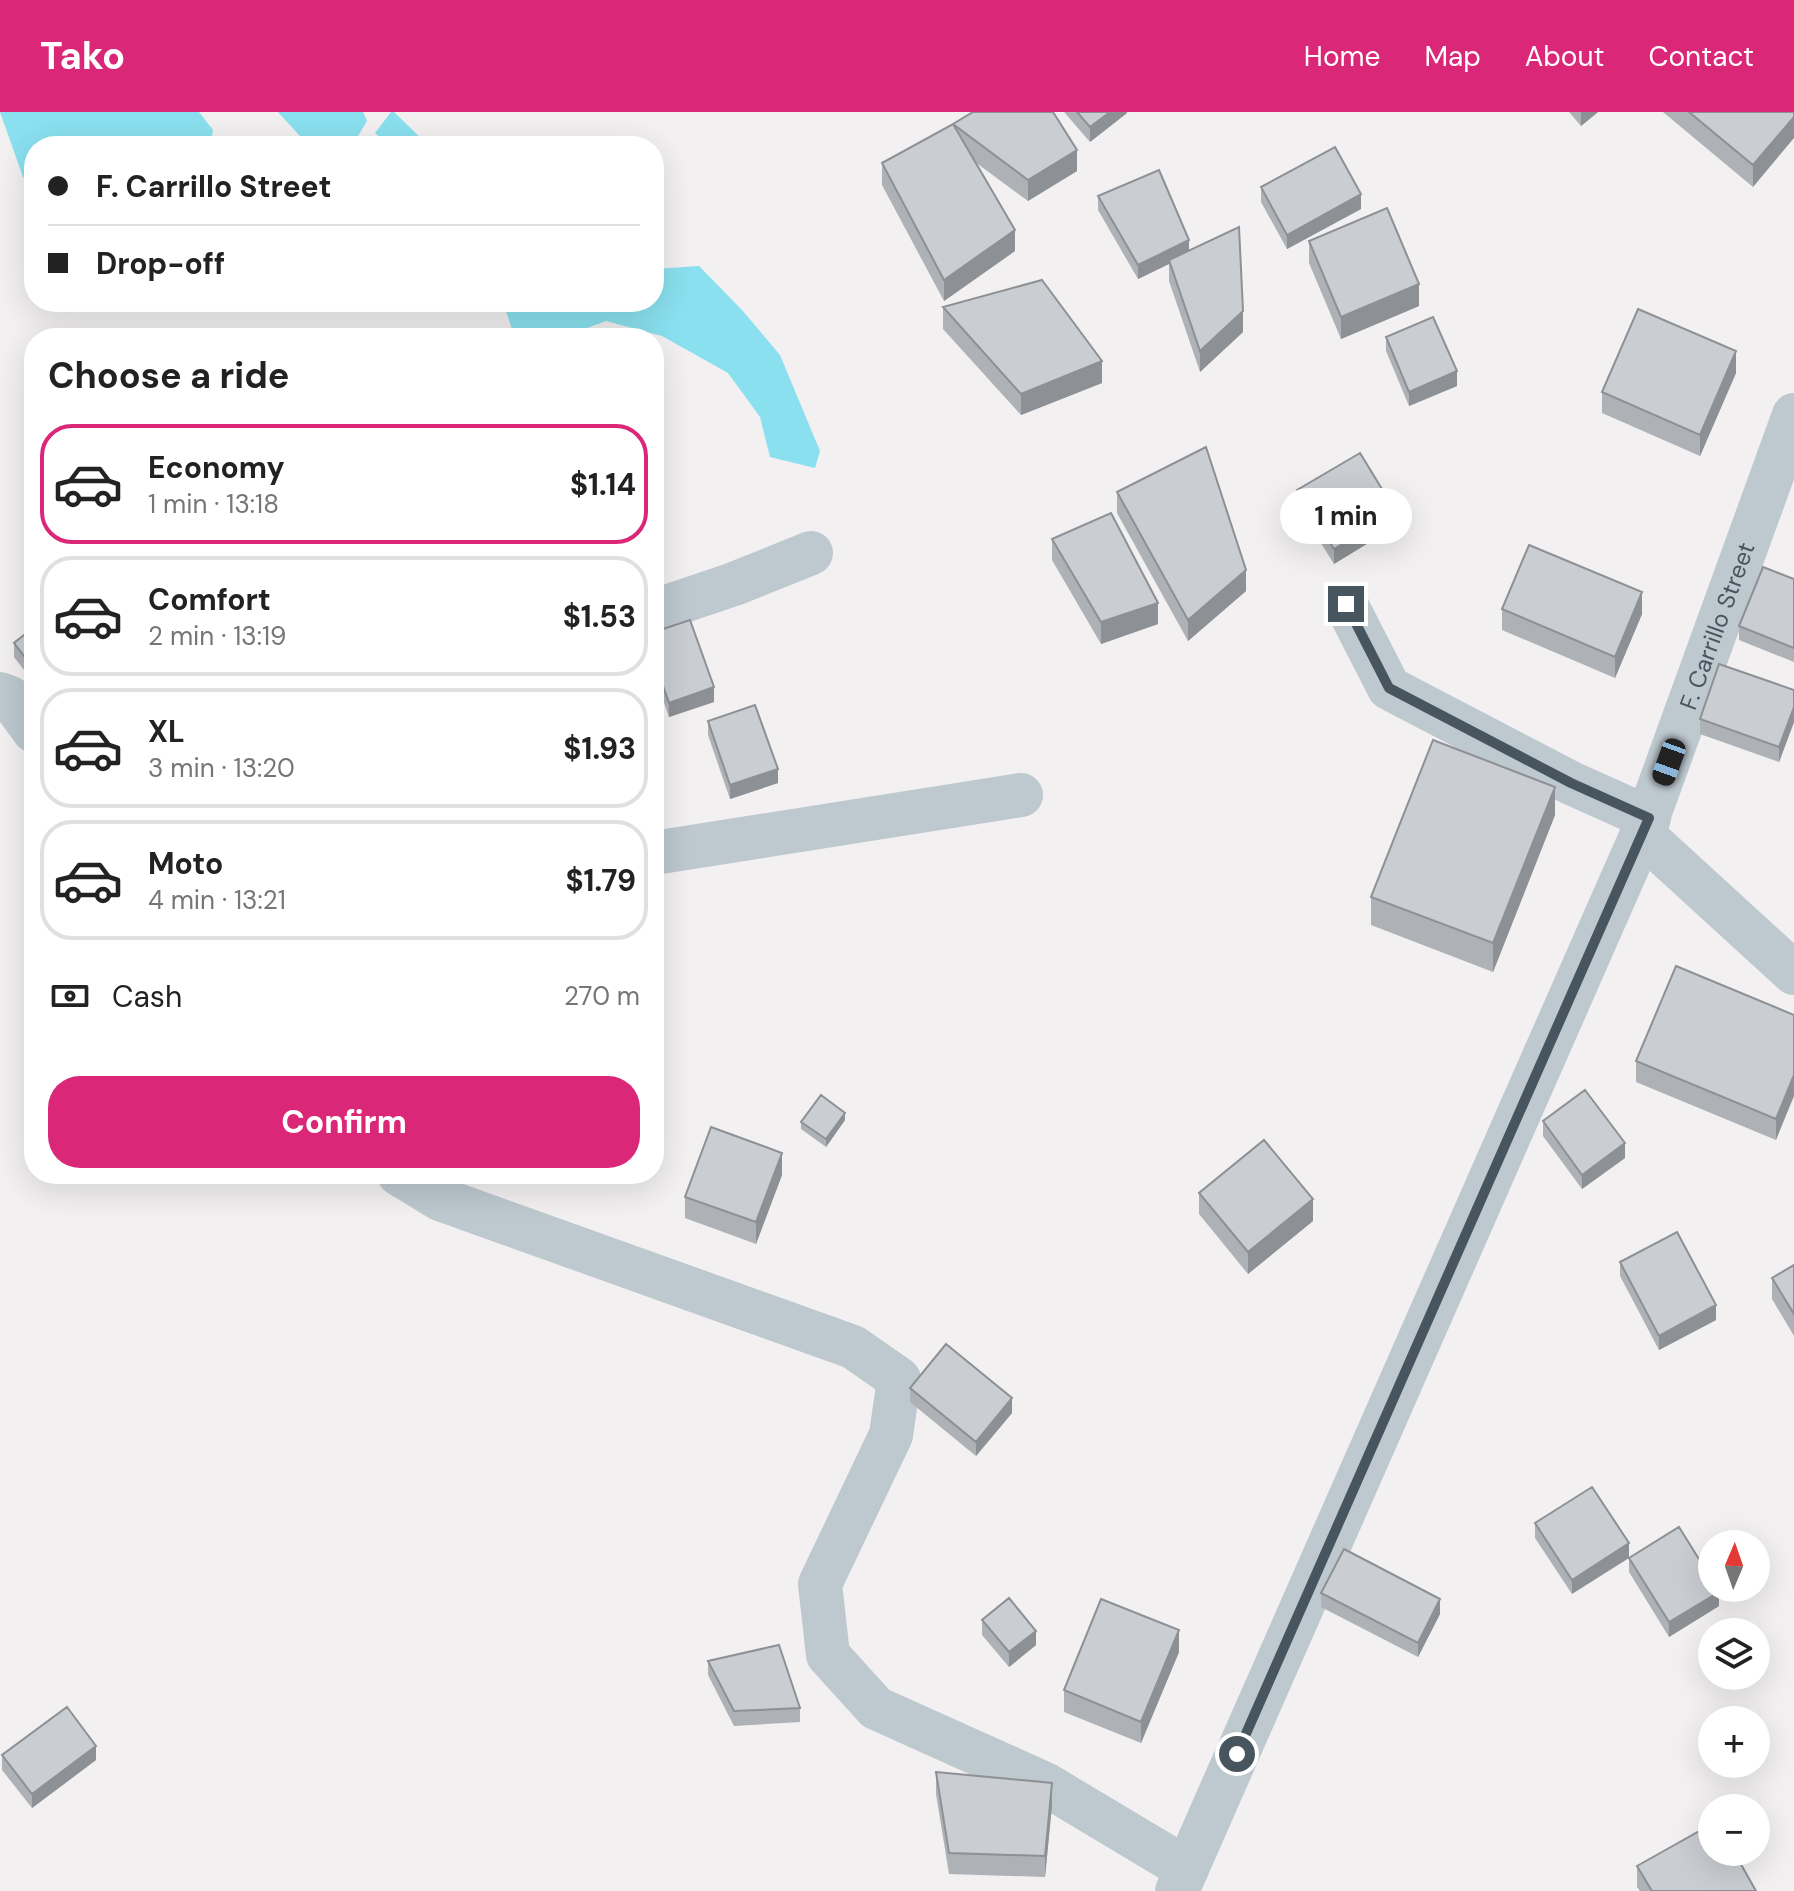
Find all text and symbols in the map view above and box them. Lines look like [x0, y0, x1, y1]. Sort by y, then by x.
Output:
text: Tako [40, 31, 125, 81]
text: Home [1304, 38, 1380, 75]
text: Map [1424, 38, 1481, 75]
text: About [1525, 38, 1604, 75]
text: Contact [1648, 38, 1754, 75]
text: F. Carrillo Street [96, 167, 331, 206]
text: Drop-off [96, 244, 225, 283]
text: Choose a ride [48, 352, 289, 399]
icon: car [52, 448, 124, 520]
text: Economy [148, 448, 285, 487]
text: $1.14 [570, 465, 636, 504]
text: 1 min · 13:18 [148, 487, 279, 521]
callout: 1 min [1280, 488, 1412, 544]
text: 1 min [1314, 499, 1378, 533]
street label: F. Carrillo Street [1672, 538, 1762, 714]
icon: car [52, 580, 124, 652]
text: Comfort [148, 580, 271, 619]
route end [1328, 586, 1364, 622]
text: $1.53 [563, 597, 636, 636]
text: 2 min · 13:19 [148, 619, 286, 653]
icon: car [52, 712, 124, 784]
text: XL [148, 712, 185, 751]
text: $1.93 [563, 729, 636, 768]
car [1650, 735, 1688, 789]
text: 3 min · 13:20 [148, 751, 295, 785]
icon: car [52, 844, 124, 916]
text: Moto [148, 844, 223, 883]
text: $1.79 [565, 861, 636, 900]
text: 4 min · 13:21 [148, 883, 286, 917]
icon: cash [48, 974, 92, 1018]
text: Cash [112, 977, 182, 1016]
text: 270 m [564, 979, 640, 1013]
button: Confirm [48, 1076, 640, 1168]
north arrow [1698, 1530, 1770, 1602]
map controls [1698, 1530, 1770, 1866]
button: layers [1698, 1618, 1770, 1690]
button: + [1698, 1706, 1770, 1778]
route start [1219, 1736, 1255, 1772]
button: − [1698, 1794, 1770, 1866]

